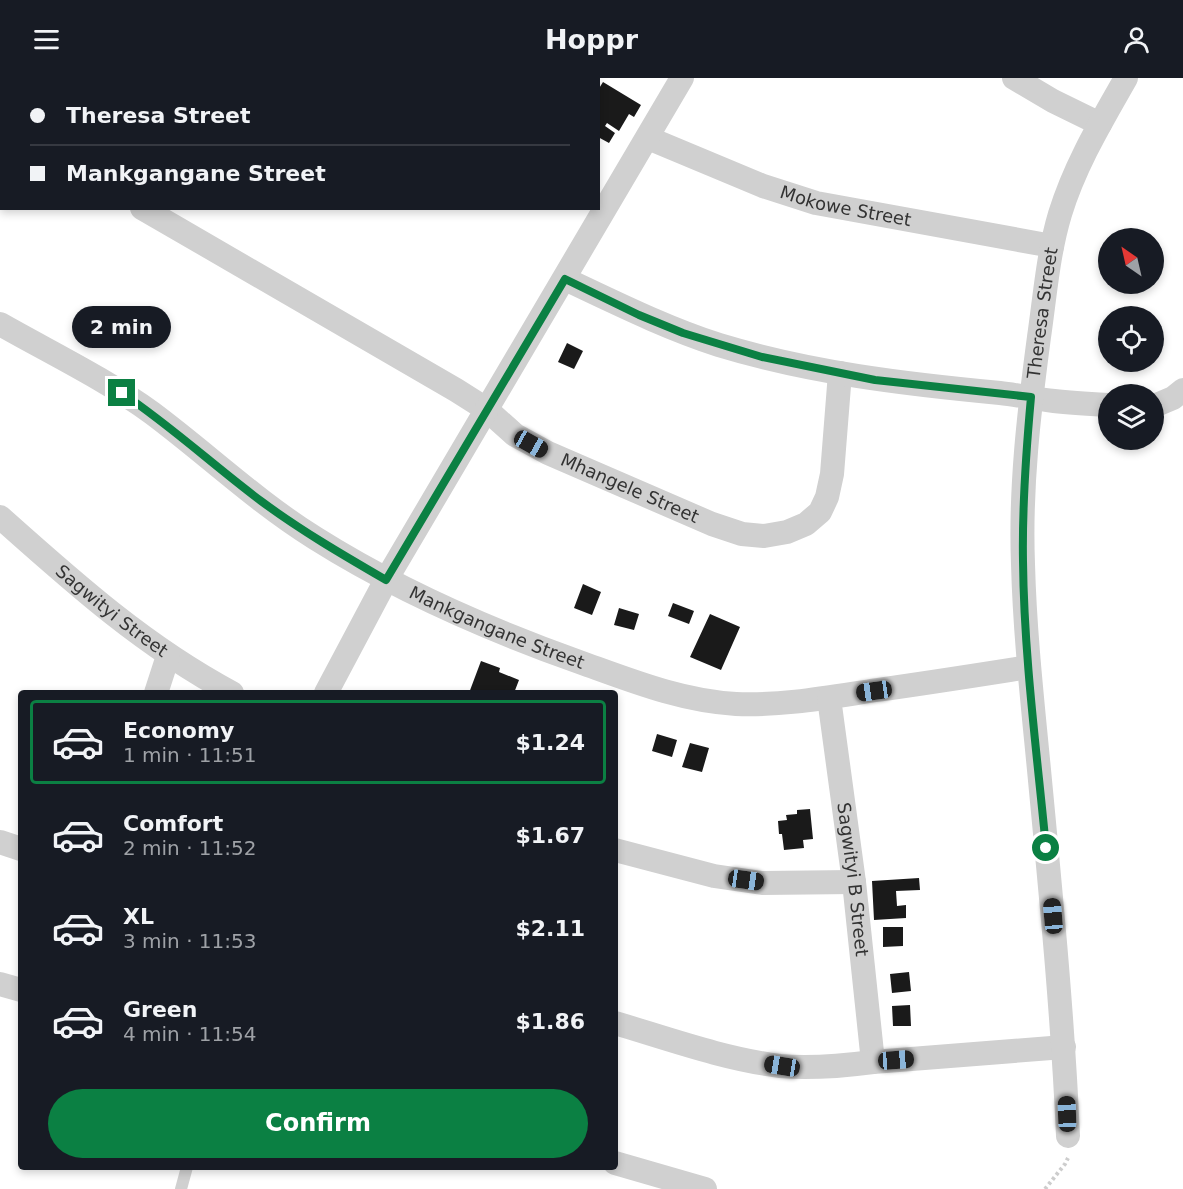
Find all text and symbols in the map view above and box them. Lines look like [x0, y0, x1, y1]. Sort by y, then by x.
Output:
icon: menu [30, 23, 63, 56]
icon: person [1120, 23, 1153, 56]
text: Hoppr [545, 24, 638, 55]
text: Theresa Street [66, 103, 251, 128]
text: Mankgangane Street [66, 161, 326, 186]
street label: Mokowe Street [778, 181, 913, 230]
north arrow [1098, 228, 1164, 294]
map controls [1098, 228, 1164, 450]
street label: Theresa Street [1023, 245, 1062, 381]
callout: 2 min [72, 306, 172, 348]
button: locate [1098, 306, 1164, 372]
text: 2 min [90, 315, 153, 339]
route end [108, 379, 135, 406]
button: layers [1098, 384, 1164, 450]
car [511, 427, 551, 461]
street label: Mhangele Street [558, 449, 702, 527]
street label: Sagwityi Street [52, 560, 172, 661]
street label: Mankgangane Street [406, 582, 587, 673]
car [855, 680, 893, 702]
icon: car [51, 715, 105, 769]
text: Economy [123, 718, 234, 743]
text: $1.24 [515, 730, 585, 755]
text: 1 min · 11:51 [123, 743, 257, 767]
street label: Sagwityi B Street [833, 801, 873, 957]
icon: car [51, 808, 105, 862]
text: Comfort [123, 811, 223, 836]
text: $1.67 [515, 823, 585, 848]
route start [1032, 834, 1059, 861]
text: 2 min · 11:52 [123, 836, 257, 860]
car [727, 869, 765, 891]
car [1042, 897, 1064, 935]
icon: car [51, 901, 105, 955]
text: XL [123, 904, 154, 929]
text: $2.11 [515, 916, 585, 941]
text: 3 min · 11:53 [123, 929, 257, 953]
icon: car [51, 994, 105, 1048]
text: Green [123, 997, 197, 1022]
text: $1.86 [515, 1009, 585, 1034]
text: 4 min · 11:54 [123, 1022, 257, 1046]
car [877, 1050, 915, 1070]
car [763, 1054, 801, 1078]
button: Confirm [48, 1089, 588, 1158]
car [1057, 1096, 1077, 1132]

